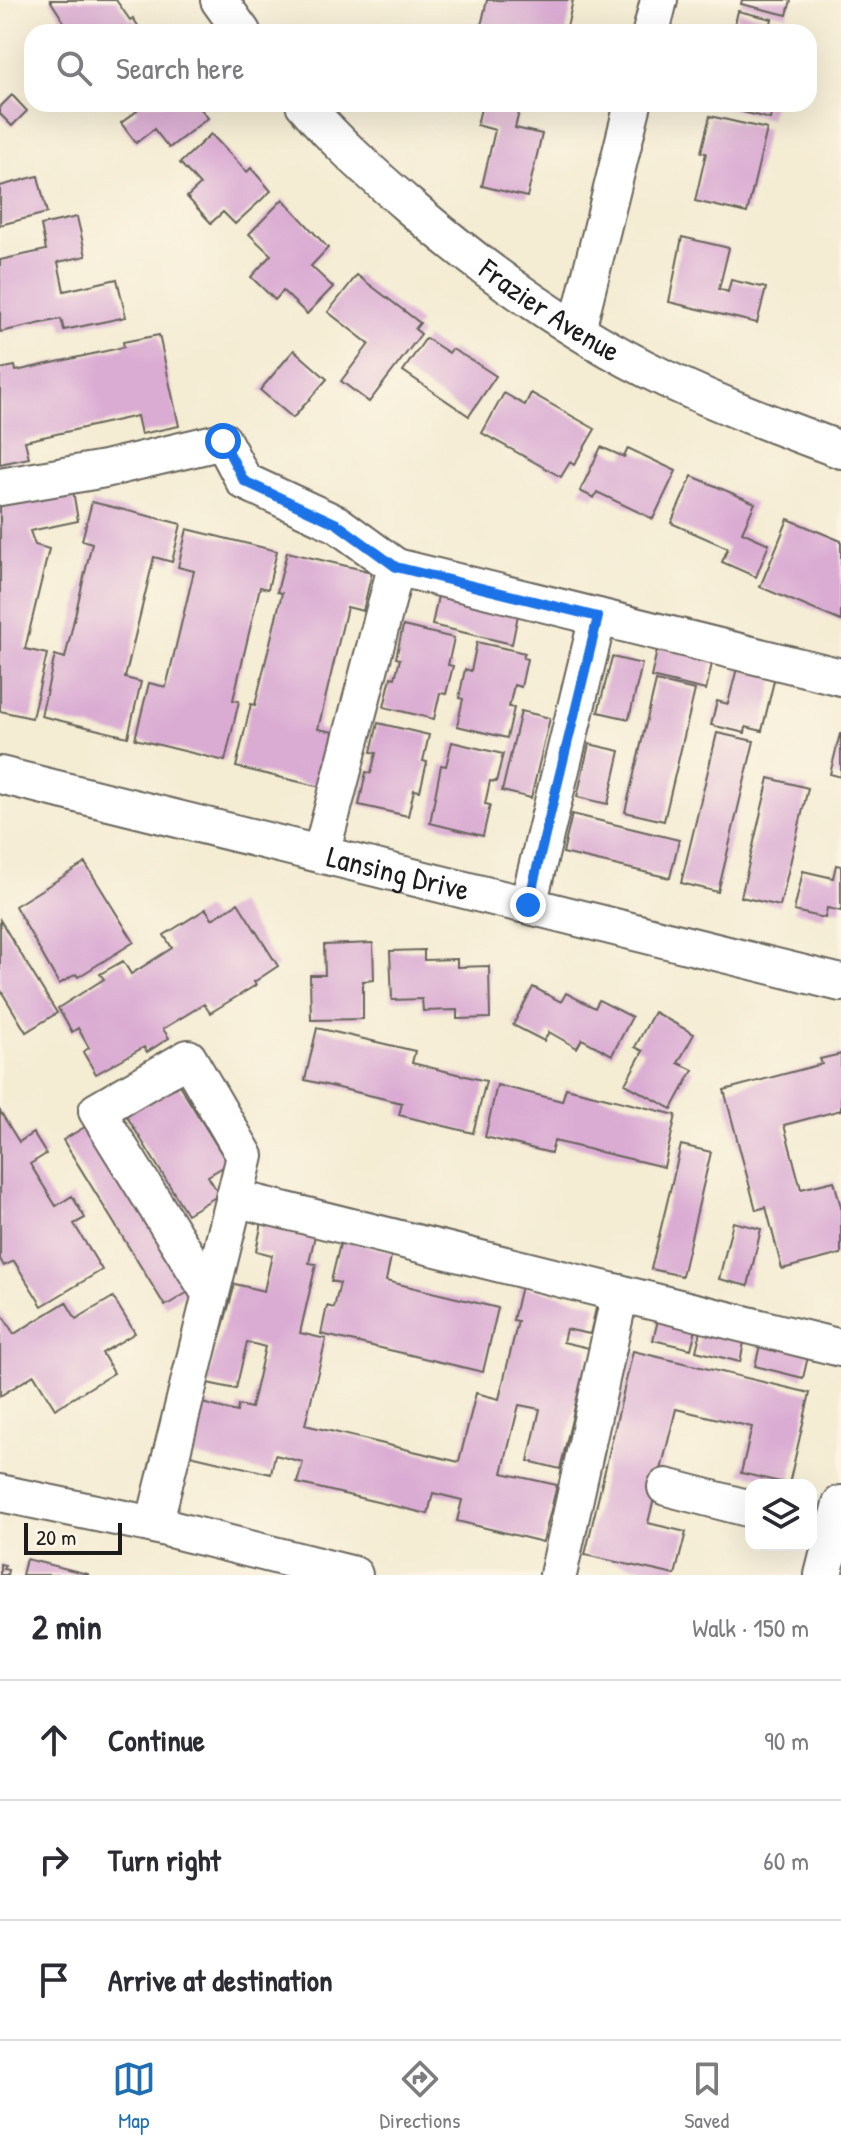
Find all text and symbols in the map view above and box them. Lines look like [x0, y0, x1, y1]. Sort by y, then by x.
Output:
search box [24, 24, 817, 112]
icon: search [52, 46, 96, 90]
text: Search here [116, 48, 244, 88]
street label: Frazier Avenue [471, 248, 628, 370]
route start [205, 423, 241, 459]
street label: Lansing Drive [323, 836, 474, 909]
route end [510, 887, 546, 923]
map controls [745, 1479, 817, 1551]
button: layers [745, 1479, 817, 1551]
scale bar [24, 1519, 122, 1555]
text: 20 m [36, 1522, 76, 1552]
text: 2 min [32, 1604, 102, 1650]
text: Walk · 150 m [692, 1610, 809, 1645]
icon: ahead [32, 1718, 76, 1762]
text: Continue [108, 1720, 205, 1760]
text: 90 m [764, 1723, 809, 1758]
icon: right [32, 1838, 76, 1882]
text: Turn right [108, 1840, 221, 1880]
text: 60 m [763, 1843, 809, 1878]
icon: arrive [32, 1958, 76, 2002]
text: Arrive at destination [108, 1960, 333, 2000]
tab: Map [112, 2057, 156, 2135]
tab: Directions [380, 2057, 461, 2135]
tab: Saved [684, 2057, 729, 2135]

